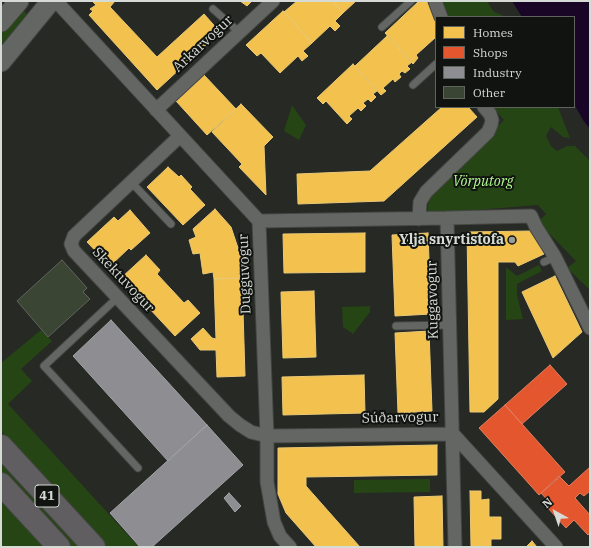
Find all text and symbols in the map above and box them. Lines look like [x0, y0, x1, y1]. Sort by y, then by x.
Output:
street label: Arkarvogur [169, 12, 237, 76]
legend [435, 16, 575, 108]
text: Homes [473, 25, 513, 40]
text: Shops [473, 45, 508, 60]
text: Industry [473, 65, 522, 80]
text: Other [473, 85, 505, 100]
park label: Vörputorg [453, 174, 513, 190]
place label: Ylja snyrtistofa [399, 232, 504, 248]
street label: Dugguvogur [235, 234, 255, 314]
marker: Ylja snyrtistofa [507, 235, 517, 245]
street label: Skektuvogur [89, 244, 157, 316]
street label: Kuggavogur [424, 261, 442, 339]
street label: Súðarvogur [361, 409, 439, 427]
road number: 41 [35, 485, 59, 507]
north arrow [535, 492, 575, 532]
text: N [539, 495, 555, 511]

